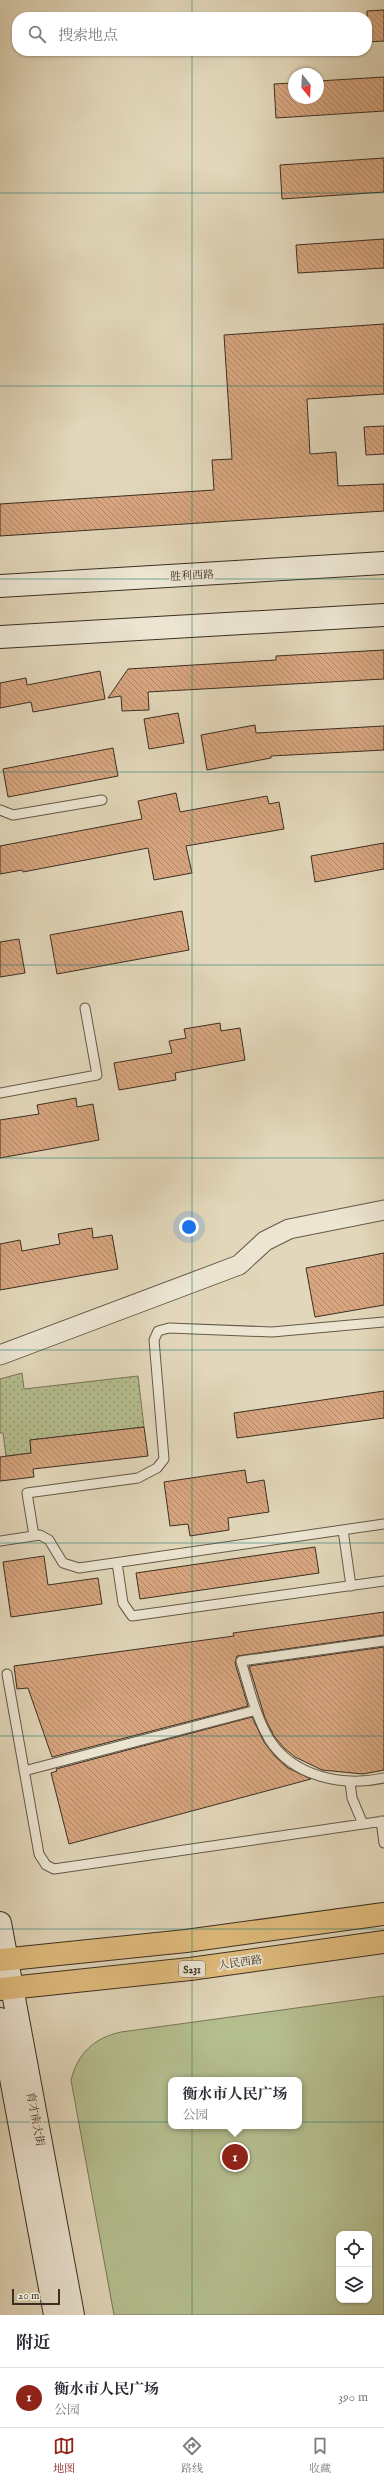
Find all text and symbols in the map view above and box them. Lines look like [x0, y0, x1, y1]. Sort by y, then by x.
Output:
search box [12, 12, 372, 56]
icon: search [26, 23, 48, 45]
text: 搜索地点 [58, 26, 118, 45]
north arrow [288, 68, 324, 104]
street label: 胜利西路 [170, 568, 214, 584]
your location [179, 1217, 199, 1237]
street label: 人民西路 [217, 1953, 263, 1973]
road number: S231 [179, 1961, 205, 1977]
popup [168, 2077, 302, 2129]
text: 衡水市人民广场 [182, 2085, 288, 2104]
street label: 育才南大街 [23, 2091, 47, 2148]
text: 公园 [182, 2107, 209, 2124]
pin: 1 [222, 2142, 248, 2172]
map controls [336, 2231, 372, 2303]
button: locate [336, 2231, 372, 2267]
button: layers [336, 2267, 372, 2303]
scale bar [12, 2287, 60, 2306]
text: 20 m [18, 2289, 39, 2303]
text: 附近 [16, 2333, 50, 2354]
text: 衡水市人民广场 [54, 2380, 159, 2399]
text: 1 [27, 2389, 31, 2406]
text: 390 m [338, 2389, 368, 2406]
text: 公园 [54, 2402, 80, 2419]
tab: 地图 [53, 2435, 75, 2476]
tab: 路线 [181, 2435, 203, 2476]
tab: 收藏 [309, 2435, 331, 2476]

